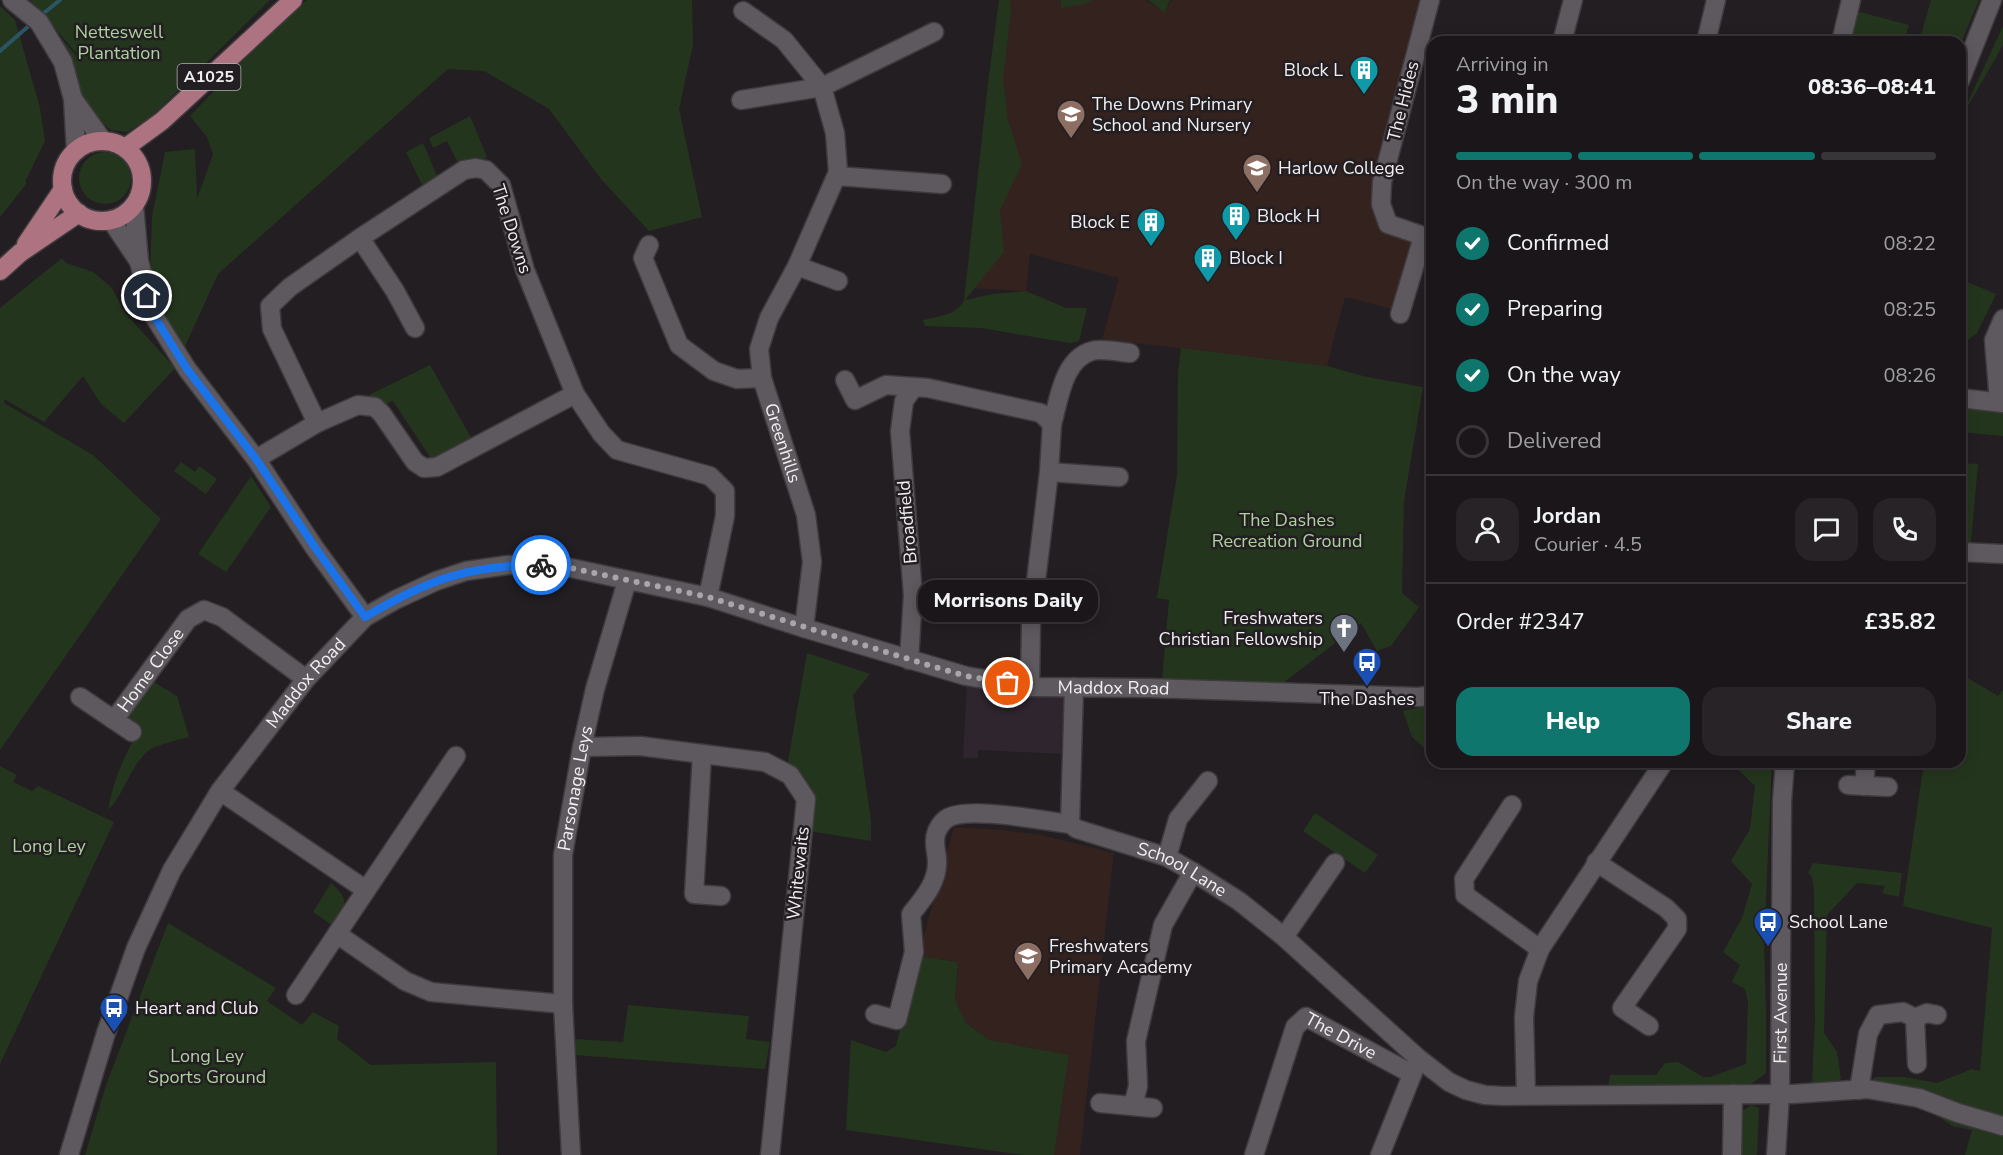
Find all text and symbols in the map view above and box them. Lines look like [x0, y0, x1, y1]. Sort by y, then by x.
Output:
park label: Netteswell Plantation [75, 20, 164, 65]
text: Arriving in [1456, 51, 1549, 78]
building icon: Block L [1348, 54, 1380, 96]
place label: Block L [1284, 58, 1343, 82]
street label: The Hides [1381, 58, 1425, 144]
road number: A1025 [178, 64, 240, 90]
text: 08:36–08:41 [1808, 72, 1936, 102]
text: 3 min [1456, 74, 1559, 127]
place label: The Downs Primary School and Nursery [1092, 92, 1253, 137]
school or university icon: The Downs Primary School and Nursery [1055, 98, 1087, 140]
school or university icon: Harlow College [1241, 152, 1273, 194]
place label: Harlow College [1278, 156, 1404, 180]
text: On the way · 300 m [1456, 169, 1632, 196]
street label: The Downs [486, 181, 538, 277]
building icon: Block H [1220, 200, 1252, 242]
place label: Block H [1257, 204, 1320, 228]
building icon: Block E [1135, 206, 1167, 248]
place label: Block E [1070, 210, 1130, 234]
icon: check [1456, 227, 1489, 260]
text: Confirmed [1507, 228, 1609, 258]
text: 08:22 [1883, 230, 1936, 257]
building icon: Block I [1192, 242, 1224, 284]
place label: Block I [1229, 246, 1283, 270]
pin [121, 270, 172, 321]
icon: home [130, 279, 163, 312]
icon: check [1456, 293, 1489, 326]
text: Preparing [1507, 294, 1603, 324]
text: 08:25 [1883, 296, 1936, 323]
icon: check [1456, 359, 1489, 392]
text: On the way [1507, 360, 1621, 390]
text: 08:26 [1883, 362, 1936, 389]
street label: Greenhills [759, 400, 807, 486]
text: Delivered [1507, 426, 1602, 456]
street label: Broadfield [891, 479, 923, 565]
button: person [1456, 498, 1519, 561]
button: chat [1795, 498, 1858, 561]
button: phone [1873, 498, 1936, 561]
text: Jordan [1534, 501, 1601, 531]
park label: The Dashes Recreation Ground [1212, 508, 1362, 553]
text: Courier · 4.5 [1534, 531, 1642, 558]
courier [511, 535, 571, 595]
icon: bike [525, 549, 558, 582]
callout: Morrisons Daily [918, 581, 1098, 623]
text: Morrisons Daily [933, 587, 1083, 614]
place label: Freshwaters Christian Fellowship [1159, 606, 1323, 651]
text: Order #2347 [1456, 607, 1585, 637]
text: £35.82 [1865, 607, 1936, 637]
church icon: Freshwaters Christian Fellowship [1328, 612, 1360, 654]
street label: Home Close [112, 623, 190, 717]
street label: Maddox Road [261, 633, 351, 733]
bus stop icon: The Dashes [1351, 646, 1383, 688]
pin [982, 657, 1033, 708]
icon: bag [991, 666, 1024, 699]
street label: Maddox Road [1058, 675, 1170, 701]
place label: The Dashes [1319, 687, 1415, 711]
button: Help [1456, 687, 1690, 756]
button: Share [1702, 687, 1936, 756]
street label: Parsonage Leys [552, 723, 598, 853]
street label: Whitewaits [781, 825, 815, 921]
park label: Long Ley [12, 834, 86, 858]
street label: School Lane [1134, 836, 1232, 902]
bus stop icon: School Lane [1752, 906, 1784, 948]
place label: School Lane [1789, 910, 1888, 934]
place label: Freshwaters Primary Academy [1049, 934, 1193, 979]
school or university icon: Freshwaters Primary Academy [1012, 940, 1044, 982]
street label: First Avenue [1768, 962, 1793, 1064]
bus stop icon: Heart and Club [98, 992, 130, 1034]
place label: Heart and Club [135, 996, 259, 1020]
street label: The Drive [1301, 1007, 1381, 1065]
park label: Long Ley Sports Ground [148, 1044, 266, 1089]

